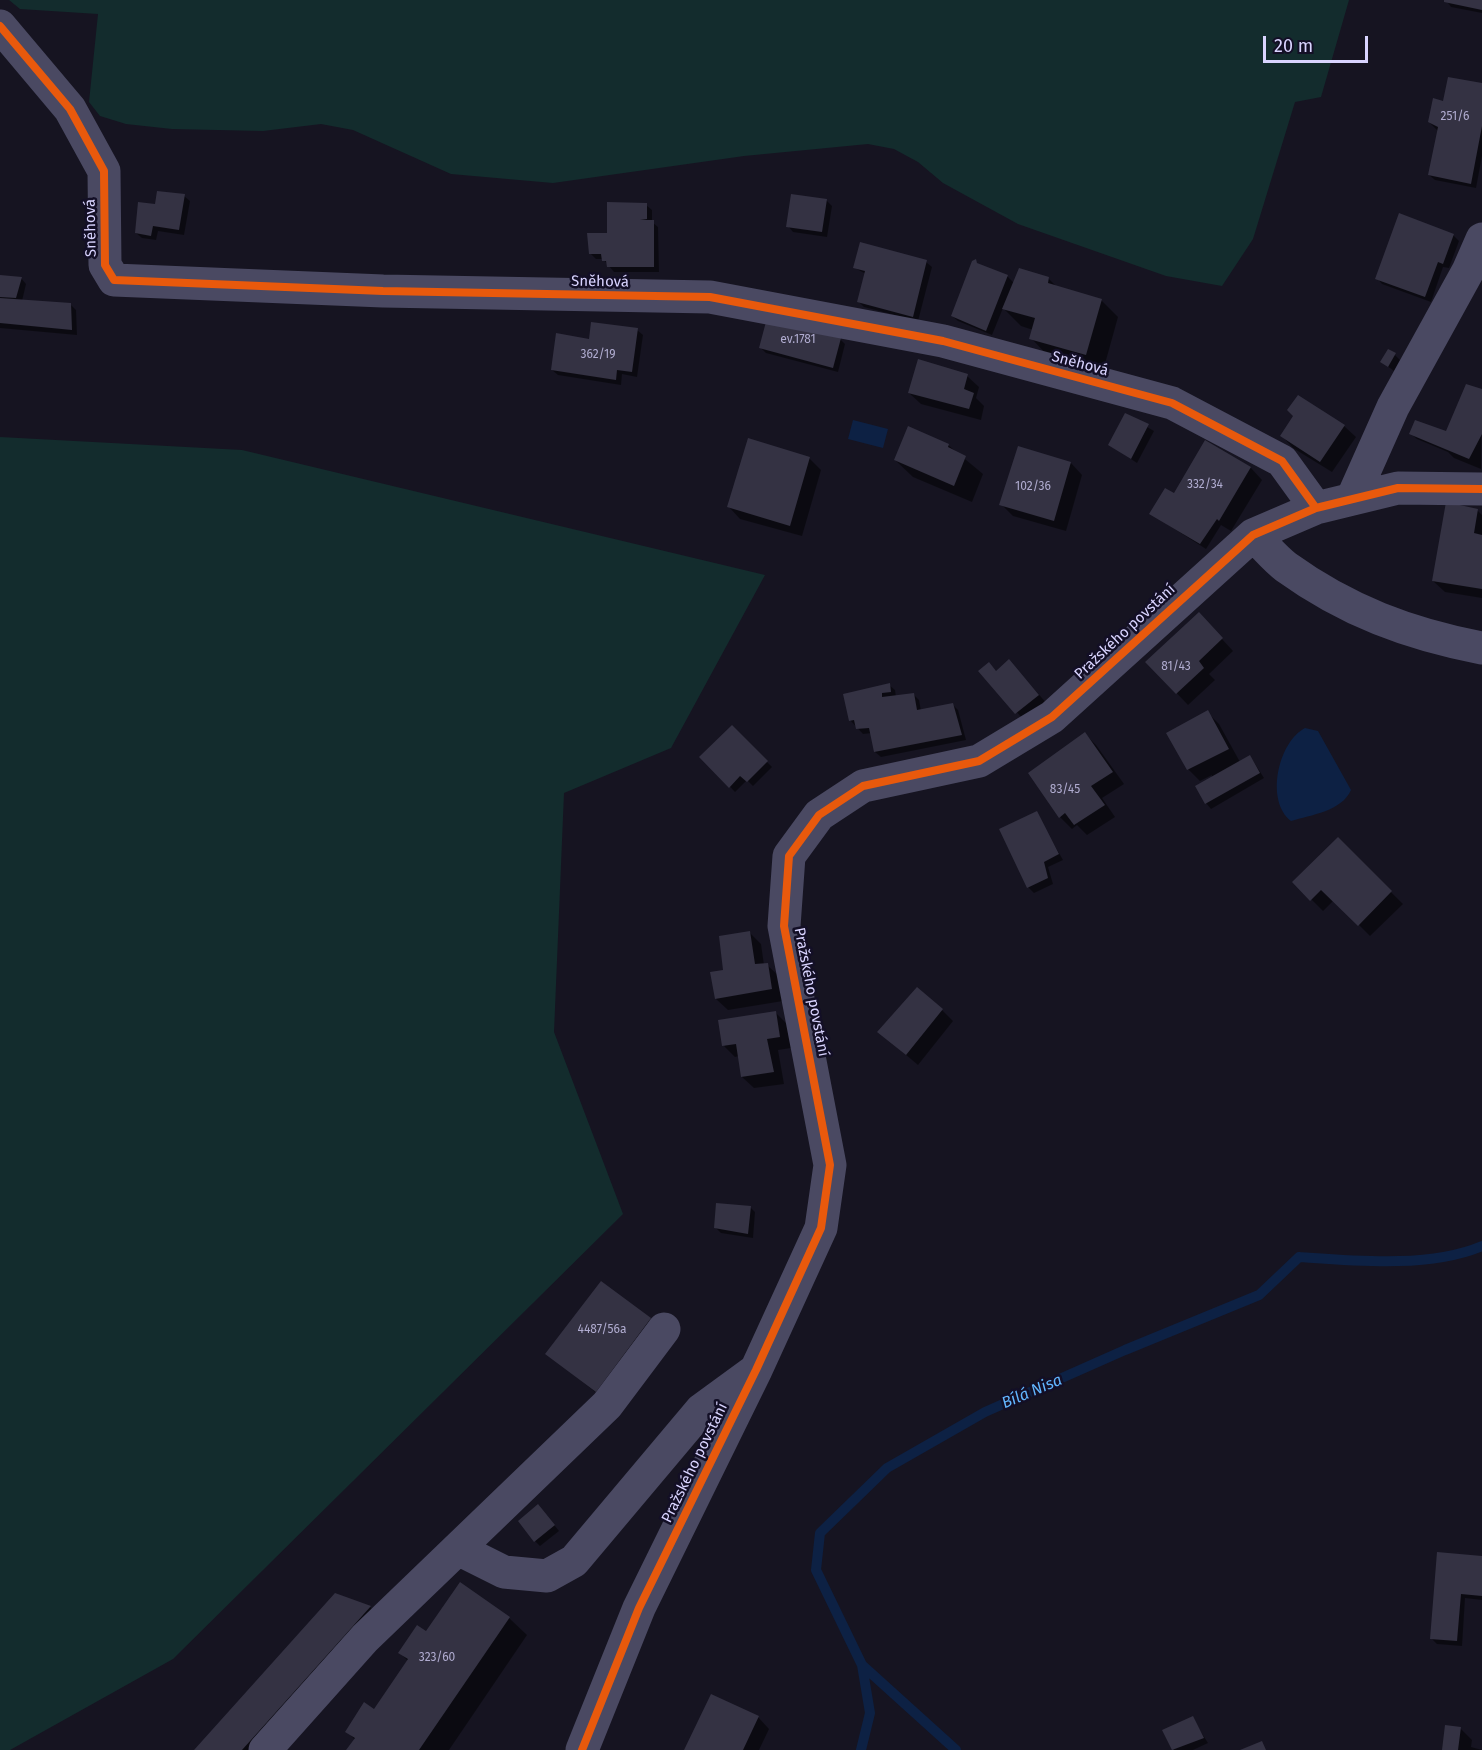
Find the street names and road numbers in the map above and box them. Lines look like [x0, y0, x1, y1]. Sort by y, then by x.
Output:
street label: Sněhová [81, 199, 101, 257]
street label: Sněhová [571, 272, 629, 292]
street label: Sněhová [1050, 348, 1110, 380]
street label: Pražského povstání [1071, 581, 1179, 683]
street label: Pražského povstání [790, 926, 832, 1058]
street label: Pražského povstání [658, 1400, 732, 1526]

